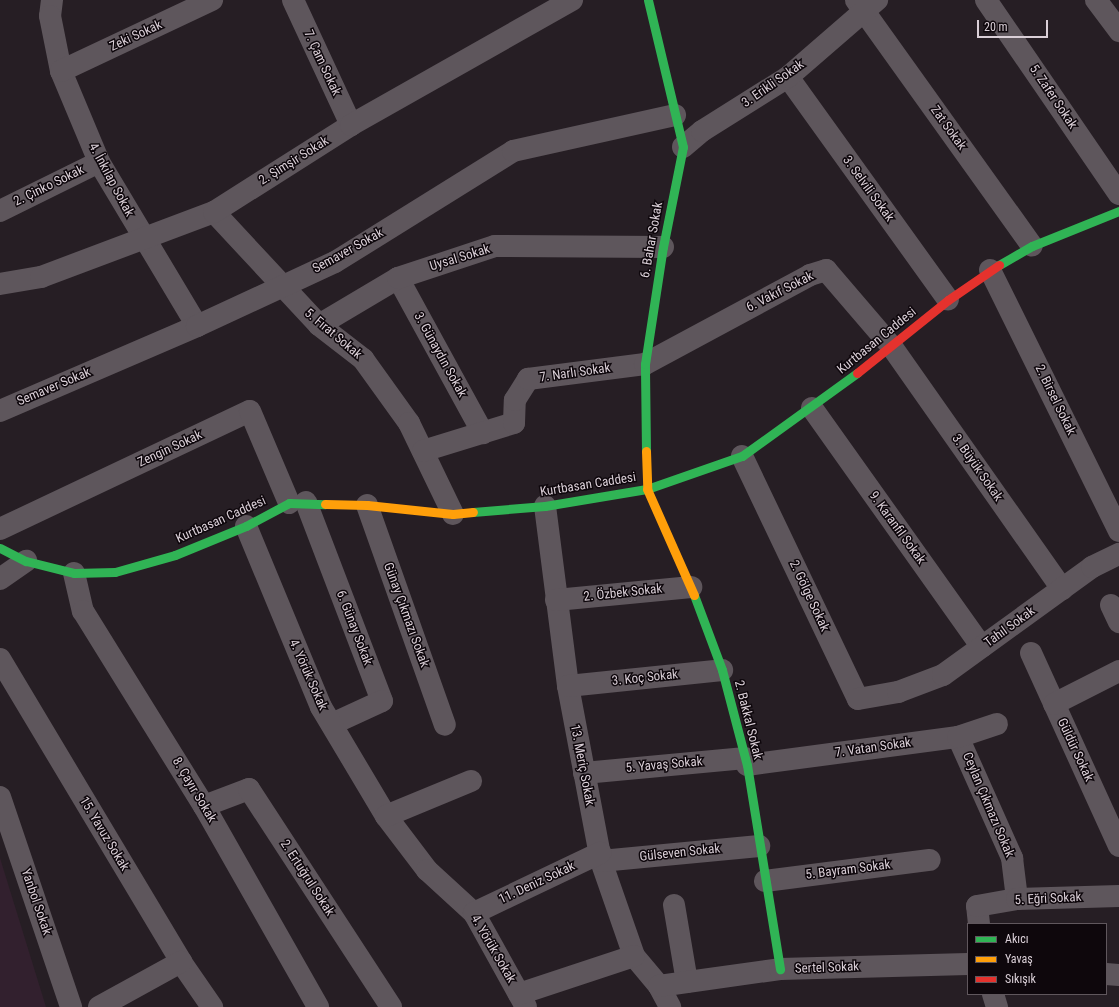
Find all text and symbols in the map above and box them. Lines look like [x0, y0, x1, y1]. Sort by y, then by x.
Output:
scale bar [979, 12, 1050, 38]
street label: Zeki Sokak [107, 17, 165, 55]
text: 20 m [984, 20, 1008, 34]
street label: 7. Çam Sokak [300, 28, 344, 98]
street label: 3. Erikli Sokak [739, 57, 807, 111]
street label: 5. Zafer Sokak [1026, 62, 1080, 132]
street label: Zat Sokak [927, 103, 969, 153]
street label: 2. Şimşir Sokak [256, 133, 332, 189]
street label: 4. İnkılap Sokak [85, 141, 137, 219]
street label: 3. Selvili Sokak [839, 153, 897, 225]
street label: 2. Çinko Sokak [11, 162, 87, 210]
street label: 6. Bahar Sokak [638, 201, 666, 279]
street label: Semaver Sokak [310, 225, 386, 277]
street label: Uysal Sokak [428, 241, 492, 275]
street label: 6. Vakıf Sokak [744, 268, 816, 316]
street label: Kurtbasan Caddesi [834, 304, 920, 378]
street label: 5. Fırat Sokak [301, 305, 365, 363]
street label: 3. Günaydın Sokak [410, 310, 470, 400]
street label: 7. Narlı Sokak [539, 360, 611, 386]
street label: 2. Birsel Sokak [1031, 362, 1079, 438]
street label: Semaver Sokak [15, 364, 93, 410]
street label: Zengin Sokak [135, 427, 205, 471]
street label: 3. Büyük Sokak [948, 432, 1006, 504]
street label: Kurtbasan Caddesi [539, 470, 637, 500]
street label: 9. Karanfil Sokak [865, 489, 929, 567]
street label: Kurtbasan Caddesi [174, 493, 268, 547]
street label: 2. Gölge Sokak [786, 558, 832, 634]
street label: Günay Çıkmazı Sokak [380, 561, 432, 669]
street label: 2. Özbek Sokak [583, 581, 663, 605]
street label: 6. Günay Sokak [333, 588, 375, 668]
street label: Tahıl Sokak [982, 603, 1038, 651]
street label: 4. Yörük Sokak [285, 637, 331, 713]
street label: 3. Koç Sokak [611, 667, 679, 689]
street label: 2. Bakkal Sokak [731, 679, 765, 761]
street label: Güldür Sokak [1054, 716, 1096, 784]
street label: 13. Meriç Sokak [566, 723, 598, 807]
street label: 7. Vatan Sokak [834, 735, 912, 761]
street label: Ceylan Çıkmazı Sokak [959, 750, 1017, 860]
street label: 5. Yavaş Sokak [625, 754, 703, 776]
street label: 8. Çayır Sokak [169, 755, 219, 825]
street label: 15. Yavuz Sokak [76, 794, 132, 874]
street label: 2. Ertuğrul Sokak [277, 837, 337, 919]
street label: Gülseven Sokak [639, 841, 721, 865]
street label: 5. Bayram Sokak [805, 857, 891, 883]
street label: 11. Deniz Sokak [497, 859, 577, 907]
street label: Yanbol Sokak [17, 867, 55, 937]
street label: 5. Eğri Sokak [1014, 889, 1082, 909]
street label: 4. Yörük Sokak [467, 912, 519, 986]
legend [967, 923, 1107, 995]
text: Akıcı [1005, 932, 1029, 946]
text: Yavaş [1005, 952, 1033, 966]
street label: Sertel Sokak [795, 959, 859, 977]
text: Sıkışık [1005, 972, 1036, 986]

